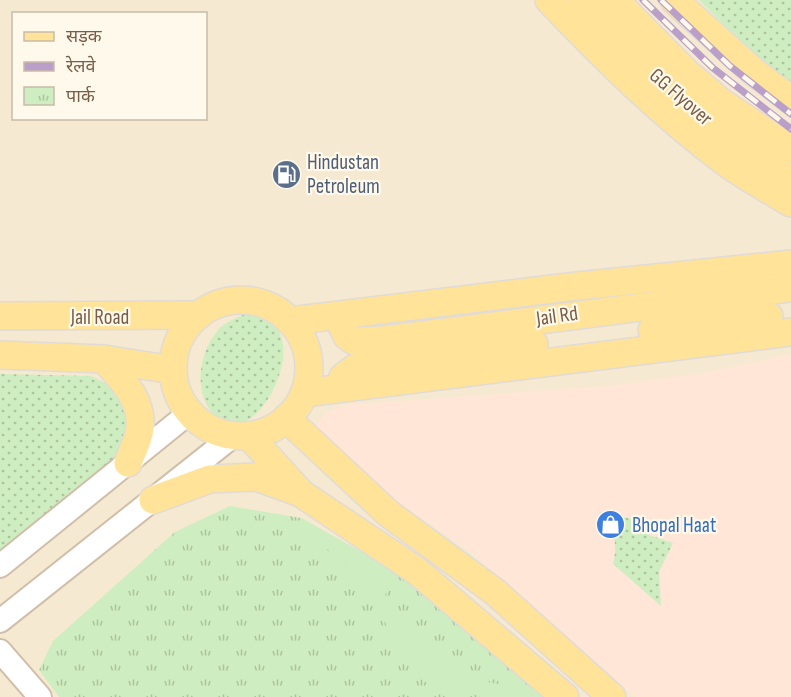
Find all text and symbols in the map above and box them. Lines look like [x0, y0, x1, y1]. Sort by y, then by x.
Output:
legend [12, 12, 207, 120]
text: सड़क [66, 26, 103, 47]
text: रेलवे [65, 55, 97, 77]
street label: GG Flyover [644, 63, 718, 131]
text: पार्क [66, 85, 96, 107]
place label: Hindustan Petroleum [307, 150, 380, 199]
fuel station icon: Hindustan Petroleum [270, 158, 302, 190]
street label: Jail Rd [534, 301, 579, 331]
street label: Jail Road [70, 305, 129, 330]
shop icon: Bhopal Haat [595, 509, 627, 541]
place label: Bhopal Haat [632, 513, 716, 538]

